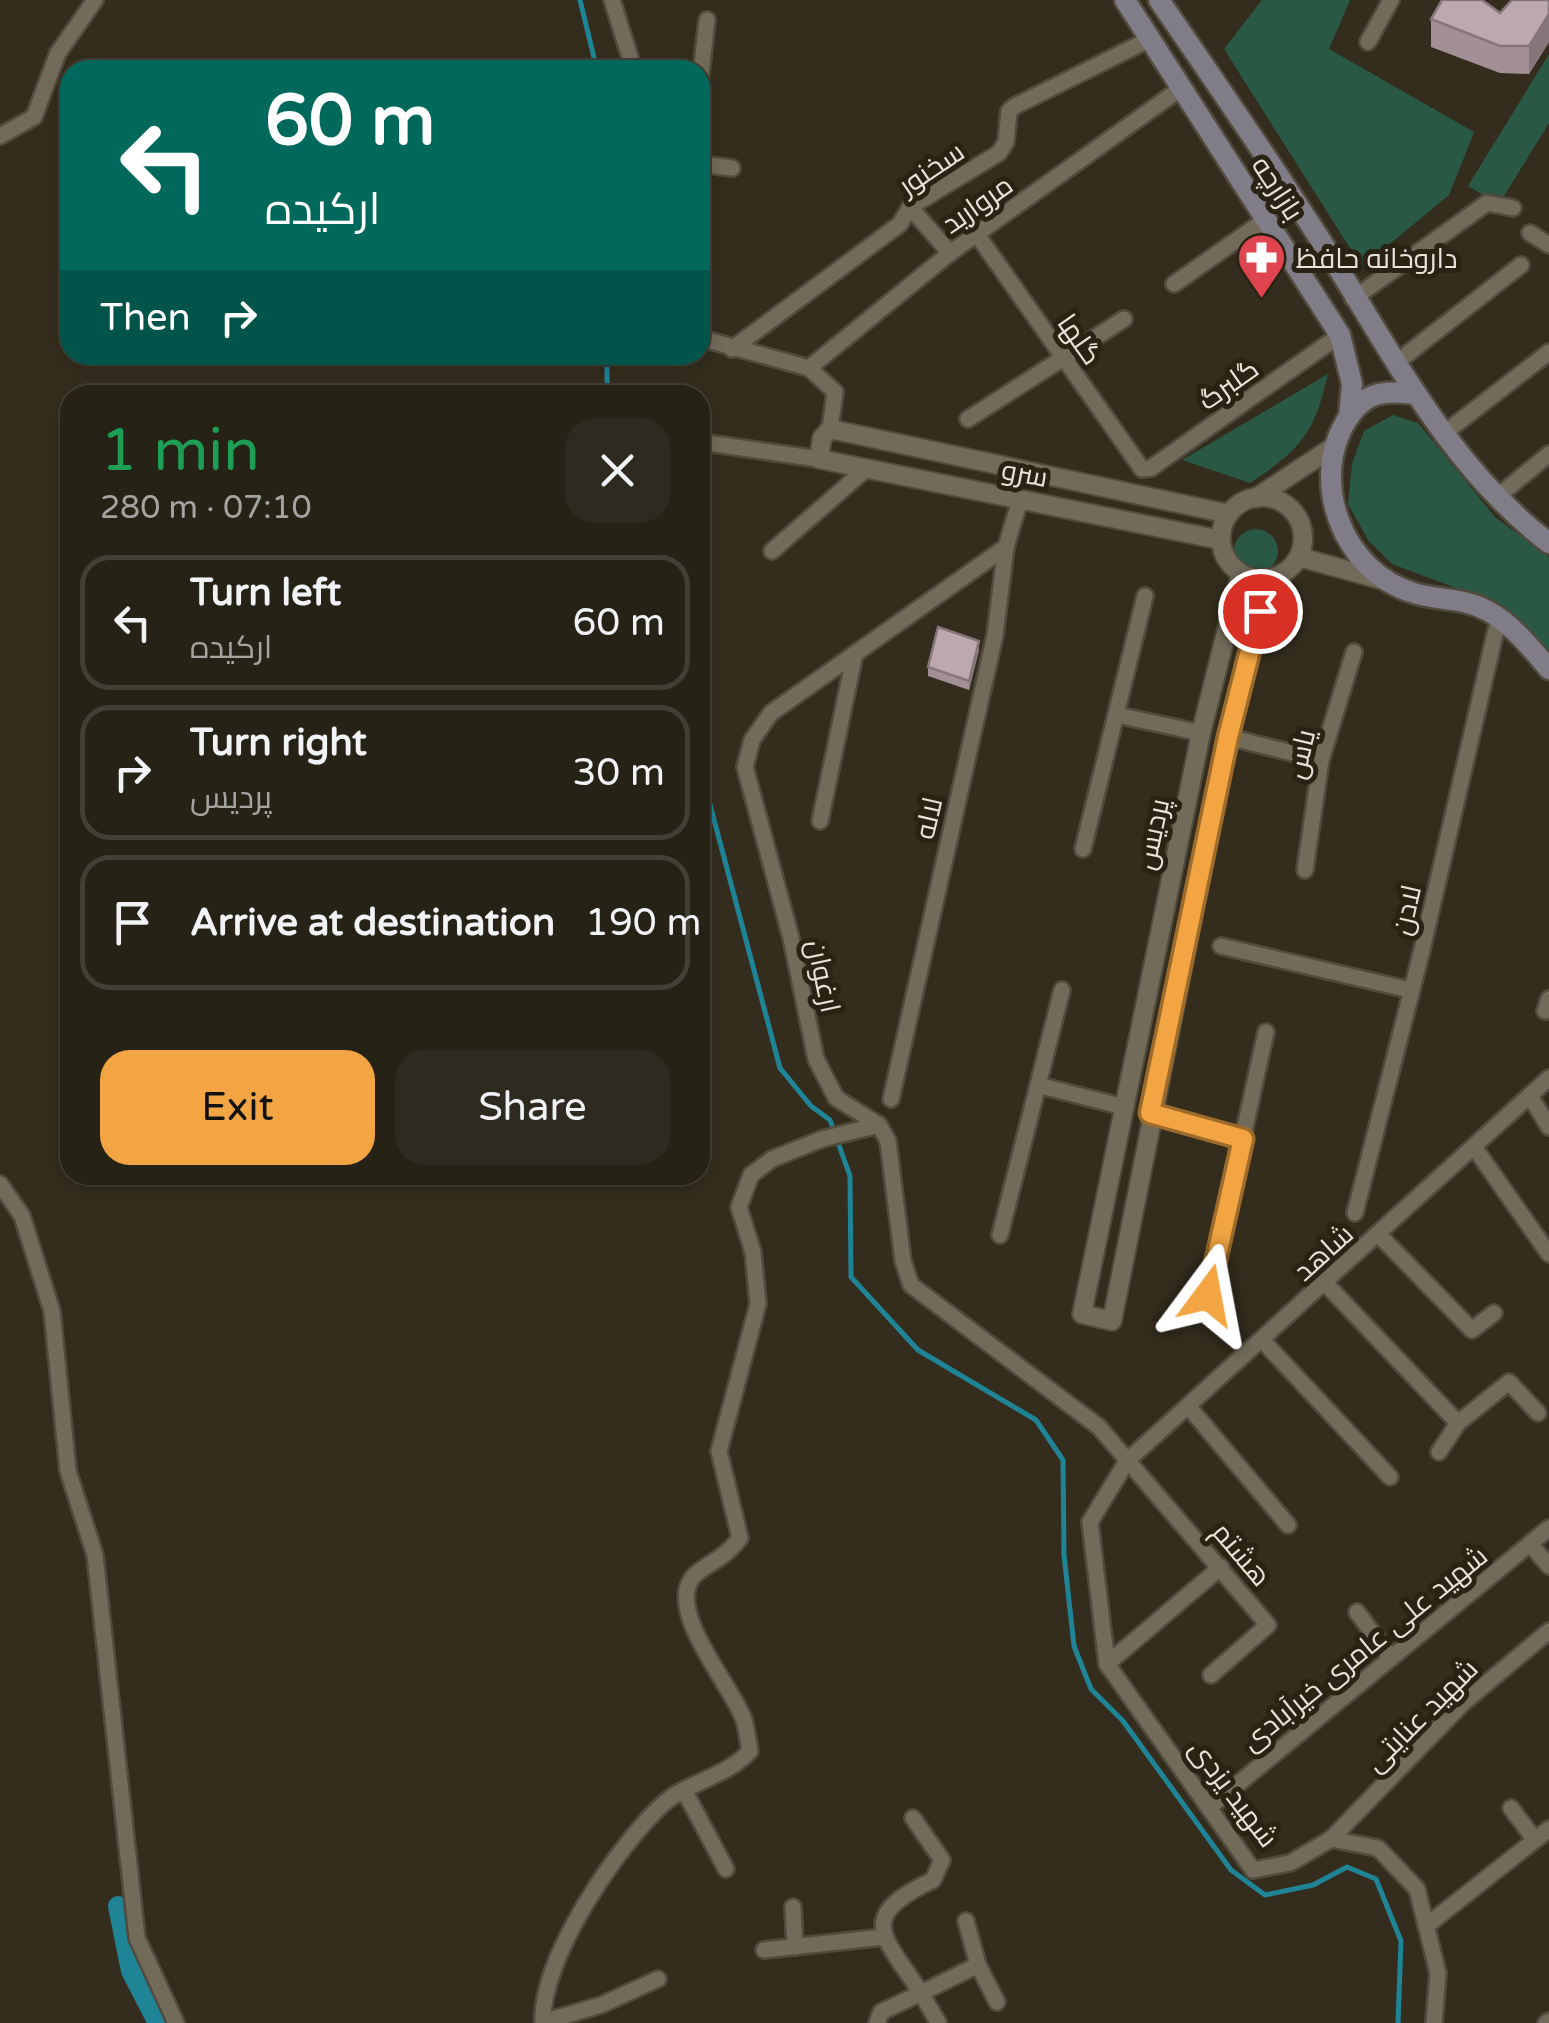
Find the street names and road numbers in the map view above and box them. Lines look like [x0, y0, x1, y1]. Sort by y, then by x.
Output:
street label: سخنور [891, 135, 971, 204]
street label: بازارچه [1243, 150, 1310, 228]
street label: مروارید [935, 168, 1020, 241]
street label: گلها [1050, 308, 1109, 372]
street label: گلبرگ [1192, 352, 1265, 418]
street label: سرو [999, 453, 1051, 495]
street label: یاس [1279, 726, 1323, 782]
street label: لاله [908, 794, 950, 842]
street label: پردیس [1129, 795, 1178, 873]
street label: لادن [1385, 882, 1429, 939]
street label: ارغوان [799, 937, 847, 1016]
street label: شاهد [1287, 1217, 1361, 1288]
street label: هشتم [1203, 1516, 1278, 1595]
street label: شهید علی عامری خیرآبادی [1235, 1539, 1495, 1759]
street label: شهید عنایتی [1358, 1652, 1485, 1779]
street label: شهید یزدی [1182, 1733, 1285, 1854]

